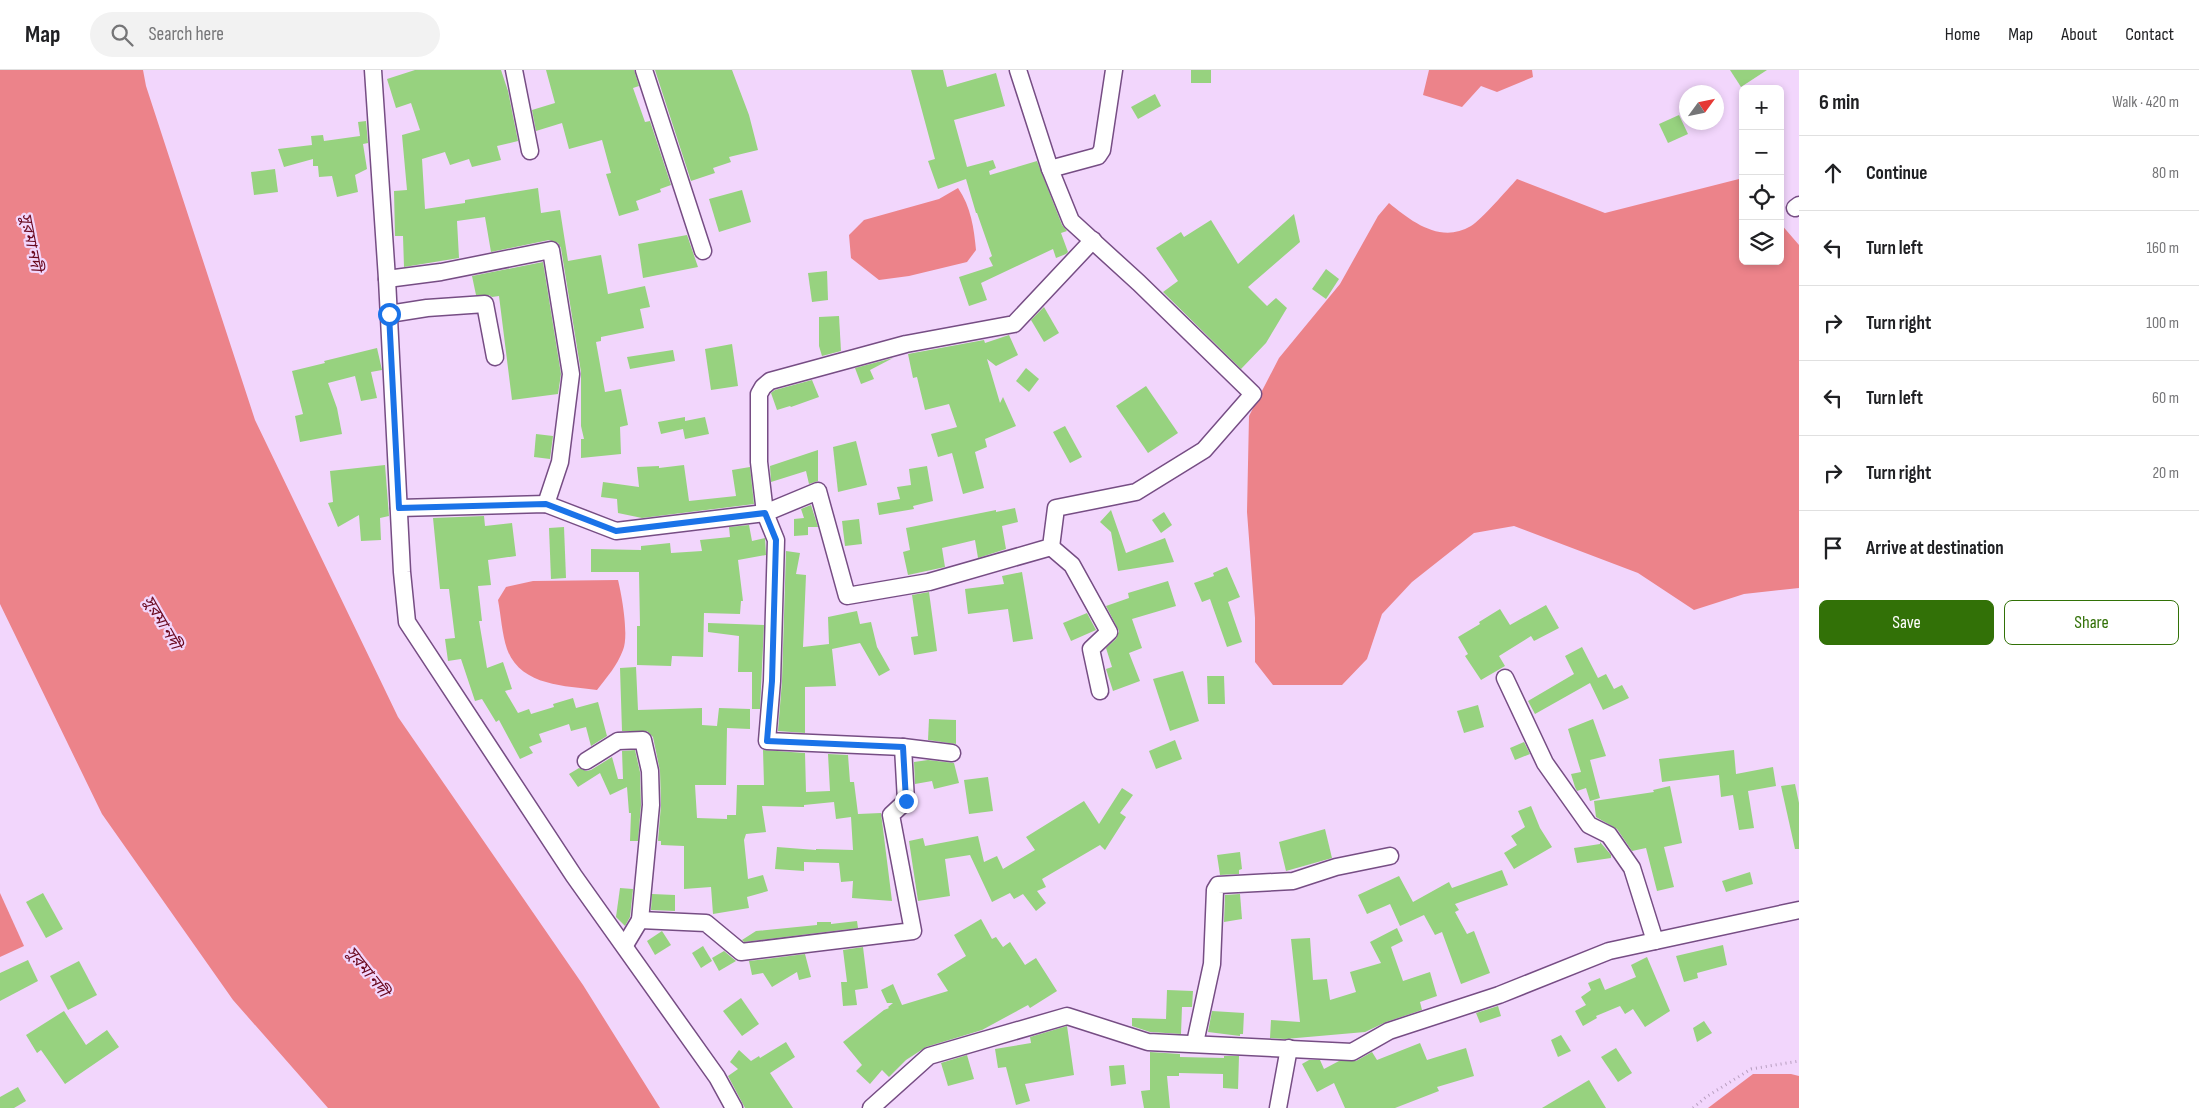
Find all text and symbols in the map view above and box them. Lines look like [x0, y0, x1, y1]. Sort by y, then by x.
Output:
search box [90, 12, 440, 57]
text: Map [25, 20, 60, 49]
icon: search [108, 21, 136, 49]
text: Search here [148, 23, 224, 46]
text: Home [1945, 24, 1980, 45]
text: Map [2008, 24, 2033, 45]
text: About [2061, 24, 2097, 45]
text: Contact [2125, 24, 2174, 45]
north arrow [1679, 85, 1724, 130]
map controls [1739, 85, 1784, 265]
button: + [1739, 85, 1784, 130]
text: 6 min [1819, 90, 1860, 115]
text: Walk · 420 m [2112, 93, 2179, 112]
button: − [1739, 130, 1784, 175]
icon: ahead [1819, 159, 1847, 187]
text: Continue [1866, 162, 1927, 185]
text: 80 m [2152, 164, 2179, 183]
button: locate [1739, 175, 1784, 220]
water label: সুরমা নদী [16, 211, 47, 276]
button: layers [1739, 220, 1784, 265]
icon: left [1819, 234, 1847, 262]
text: Turn left [1866, 237, 1923, 260]
text: 160 m [2146, 239, 2179, 258]
route start [378, 303, 401, 326]
icon: right [1819, 309, 1847, 337]
text: Turn right [1866, 312, 1931, 335]
text: 100 m [2146, 314, 2179, 333]
icon: left [1819, 384, 1847, 412]
text: Turn left [1866, 387, 1923, 410]
text: 60 m [2152, 389, 2179, 408]
icon: right [1819, 459, 1847, 487]
text: Turn right [1866, 462, 1931, 485]
text: 20 m [2152, 464, 2179, 483]
icon: arrive [1819, 534, 1847, 562]
text: Arrive at destination [1866, 537, 2004, 560]
water label: সুরমা নদী [139, 592, 187, 655]
button: Save [1819, 600, 1994, 645]
button: Share [2004, 600, 2179, 645]
route end [895, 790, 918, 813]
water label: সুরমা নদী [341, 942, 395, 1003]

